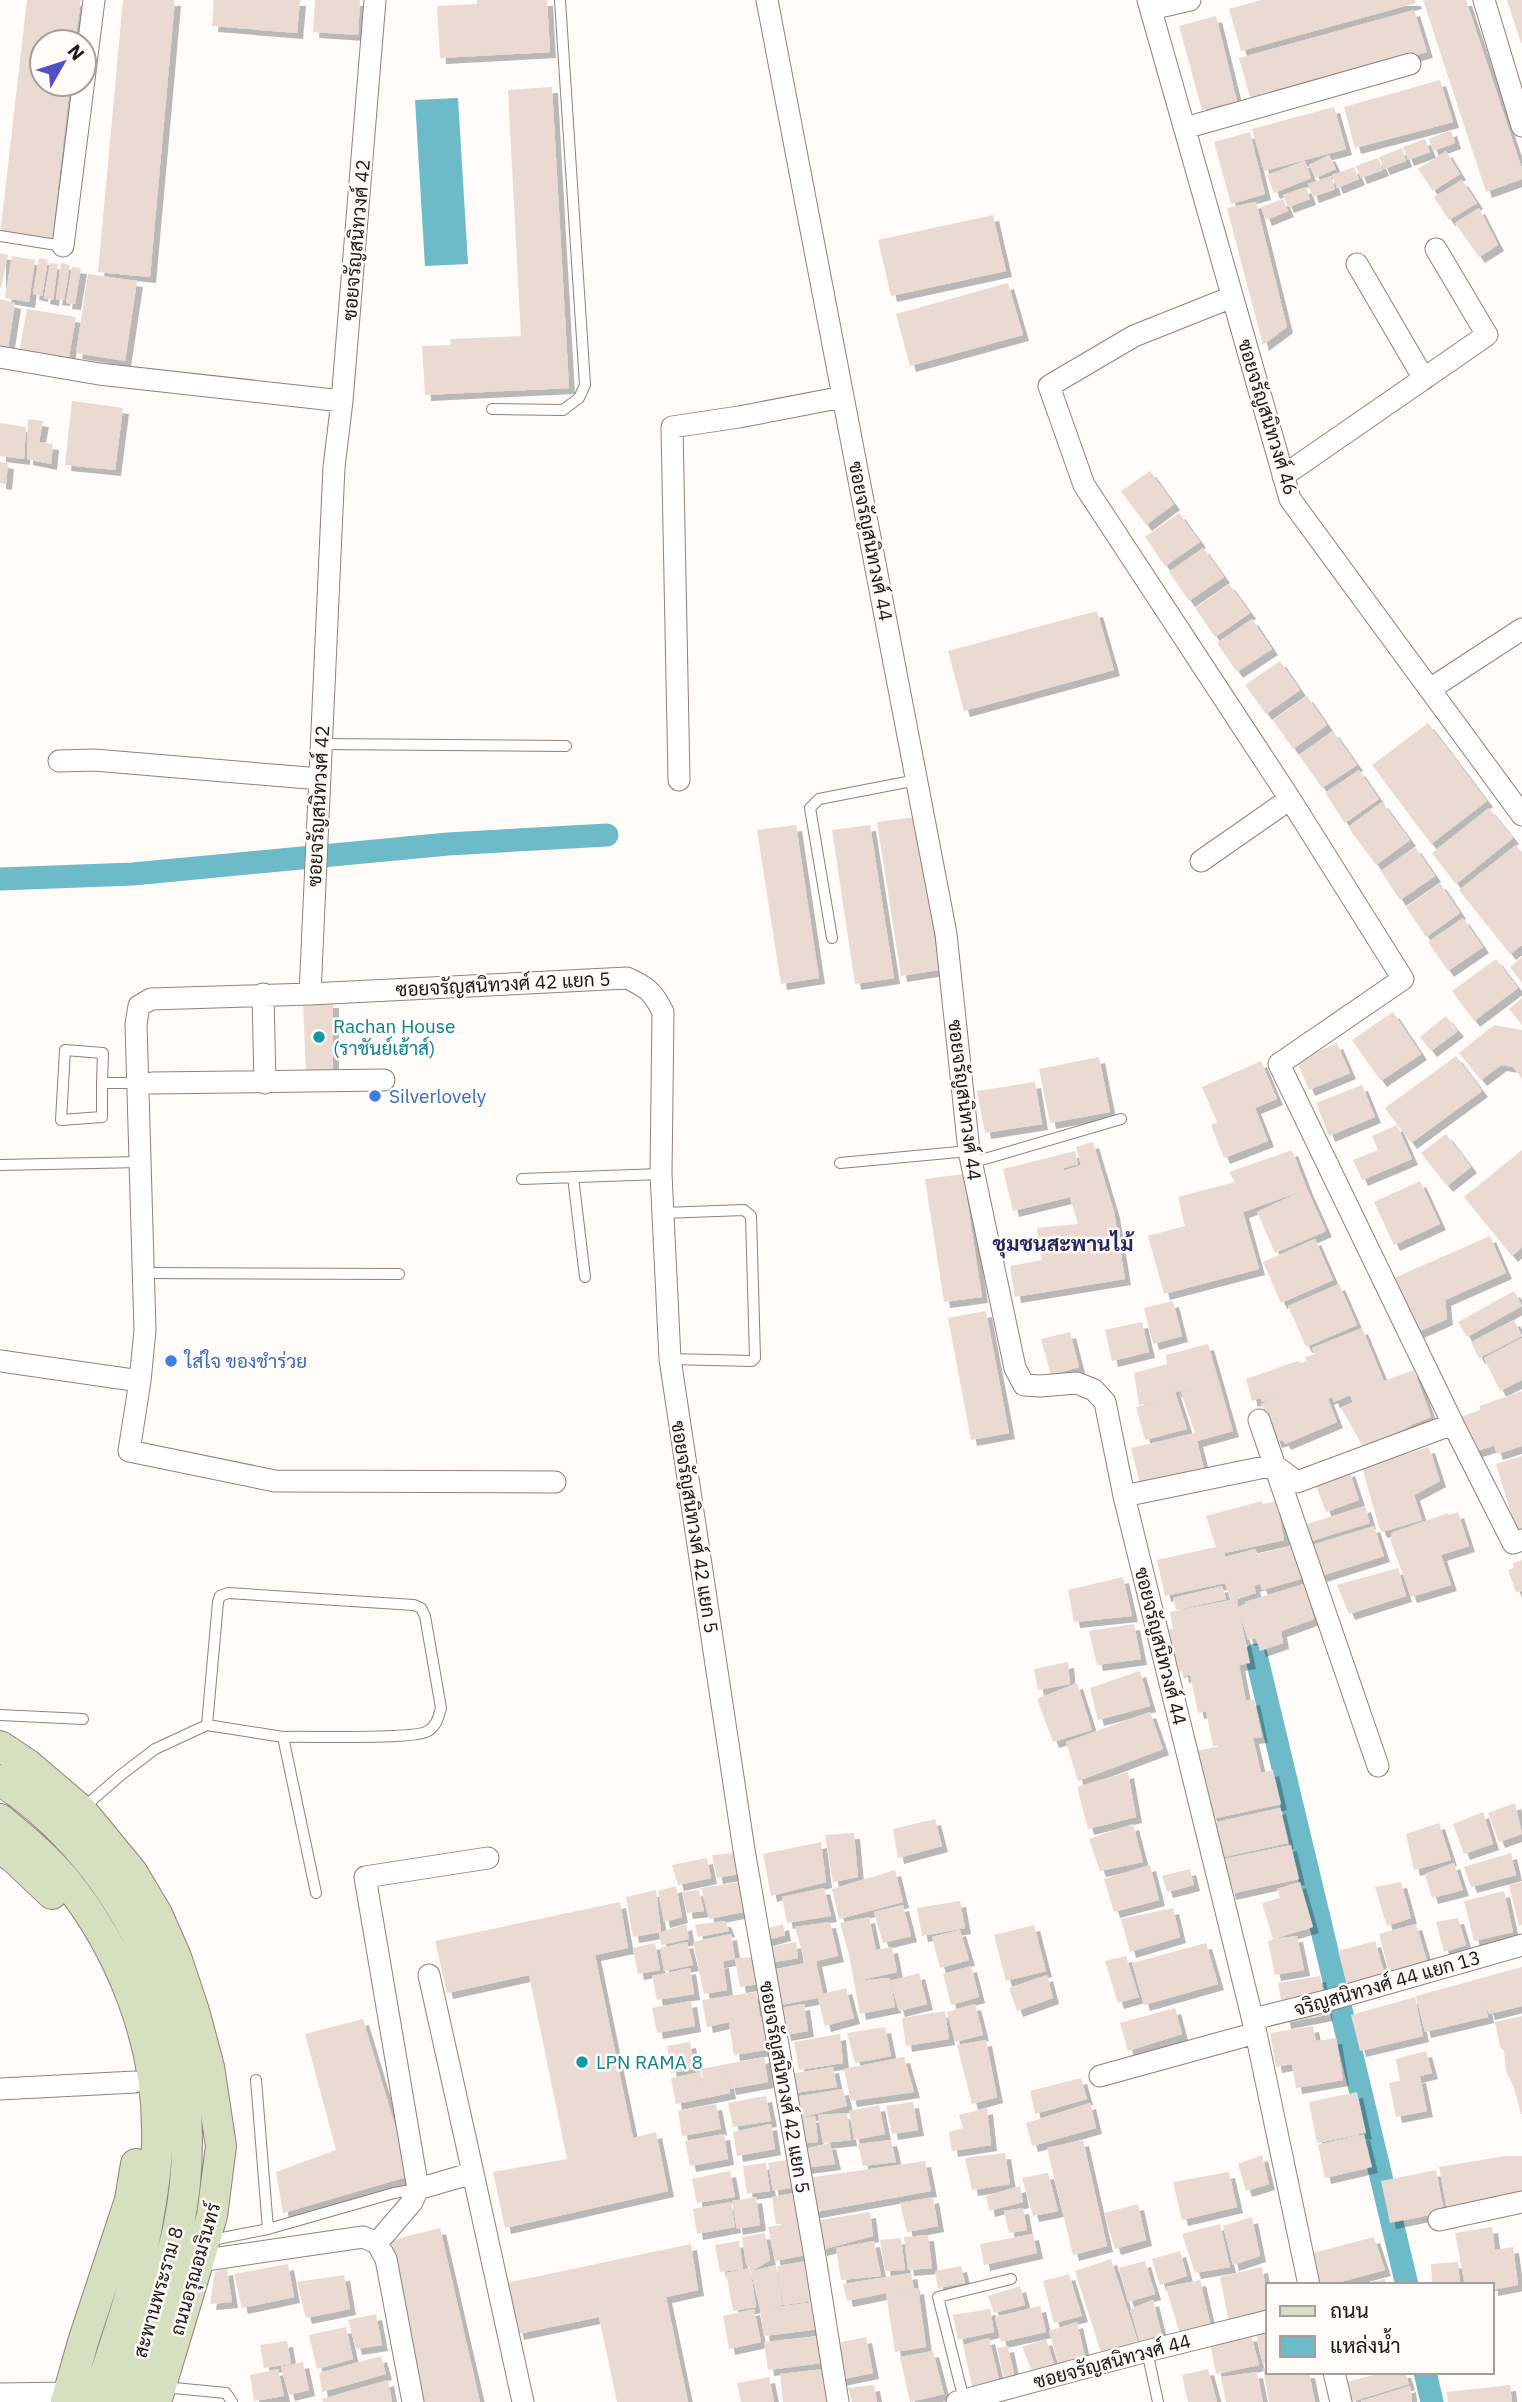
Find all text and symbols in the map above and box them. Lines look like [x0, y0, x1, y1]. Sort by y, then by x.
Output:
north arrow [28, 28, 98, 98]
text: N [63, 39, 90, 65]
street label: ซอยจรัญสนิทวงศ์ 42 [337, 158, 375, 322]
street label: ซอยจรัญสนิทวงศ์ 46 [1233, 336, 1303, 498]
street label: ซอยจรัญสนิทวงศ์ 44 [844, 459, 898, 623]
street label: ซอยจรัญสนิทวงศ์ 42 [302, 725, 334, 887]
street label: ซอยจรัญสนิทวงศ์ 42 แยก 5 [395, 966, 611, 1002]
place label: Rachan House (ราชันย์เฮ้าส์) [333, 1014, 455, 1060]
street label: ซอยจรัญสนิทวงศ์ 44 [943, 1018, 987, 1182]
marker: Rachan House (ราชันย์เฮ้าส์) [311, 1029, 327, 1045]
place label: Silverlovely [389, 1084, 487, 1108]
marker: Silverlovely [367, 1088, 383, 1104]
district label: ชุมชนสะพานไม้ [993, 1229, 1134, 1259]
place label: ใส่ใจ ของชำร่วย [183, 1349, 307, 1373]
marker: ใส่ใจ ของชำร่วย [163, 1353, 179, 1369]
street label: ซอยจรัญสนิทวงศ์ 42 แยก 5 [666, 1419, 724, 1635]
street label: ซอยจรัญสนิทวงศ์ 44 [1130, 1565, 1192, 1727]
street label: จริญสนิทวงศ์ 44 แยก 13 [1291, 1945, 1483, 2021]
street label: ซอยจรัญสนิทวงศ์ 42 แยก 5 [755, 1979, 815, 2195]
place label: LPN RAMA 8 [596, 2050, 703, 2074]
marker: LPN RAMA 8 [574, 2054, 590, 2070]
street label: ถนนอรุณอมรินทร์ [165, 2200, 226, 2339]
street label: สะพานพระราม 8 [128, 2224, 188, 2360]
legend [1266, 2283, 1494, 2374]
text: ถนน [1330, 2296, 1369, 2324]
street label: ซอยจรัญสนิทวงศ์ 44 [1031, 2328, 1193, 2394]
text: แหล่งน้ำ [1330, 2328, 1401, 2359]

